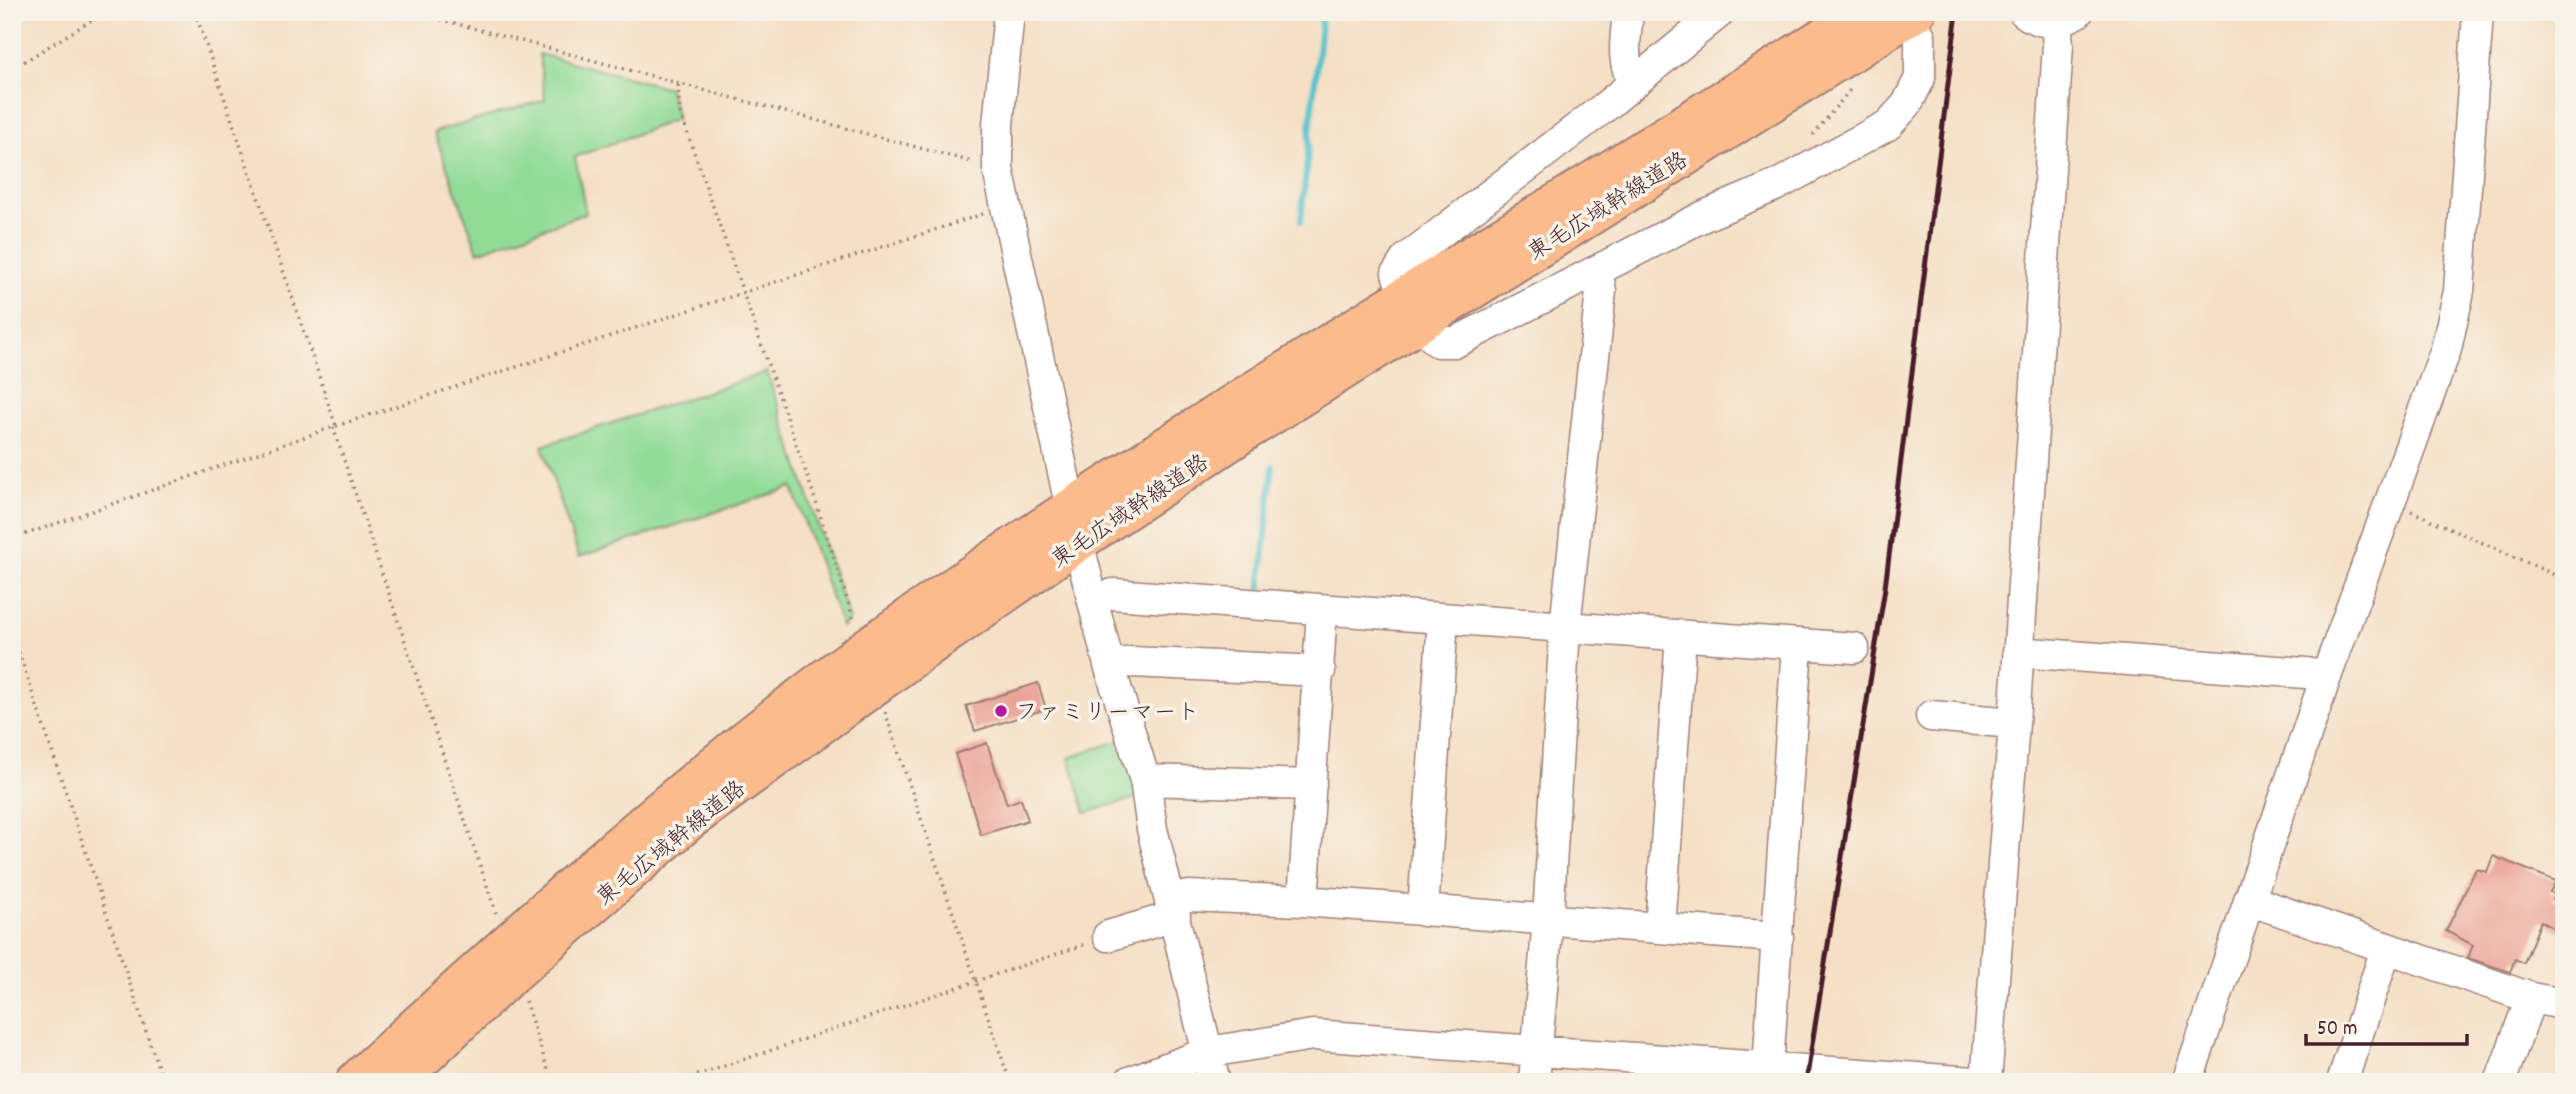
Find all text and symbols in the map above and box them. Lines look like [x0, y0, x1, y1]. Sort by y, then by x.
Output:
street label: 東毛広域幹線道路 [1522, 145, 1696, 271]
street label: 東毛広域幹線道路 [1045, 448, 1216, 578]
place label: ファミリーマート [1015, 698, 1199, 731]
marker: ファミリーマート [993, 703, 1009, 719]
street label: 東毛広域幹線道路 [590, 774, 754, 915]
scale bar [2306, 1003, 2468, 1047]
text: 50 m [2317, 1015, 2357, 1045]

